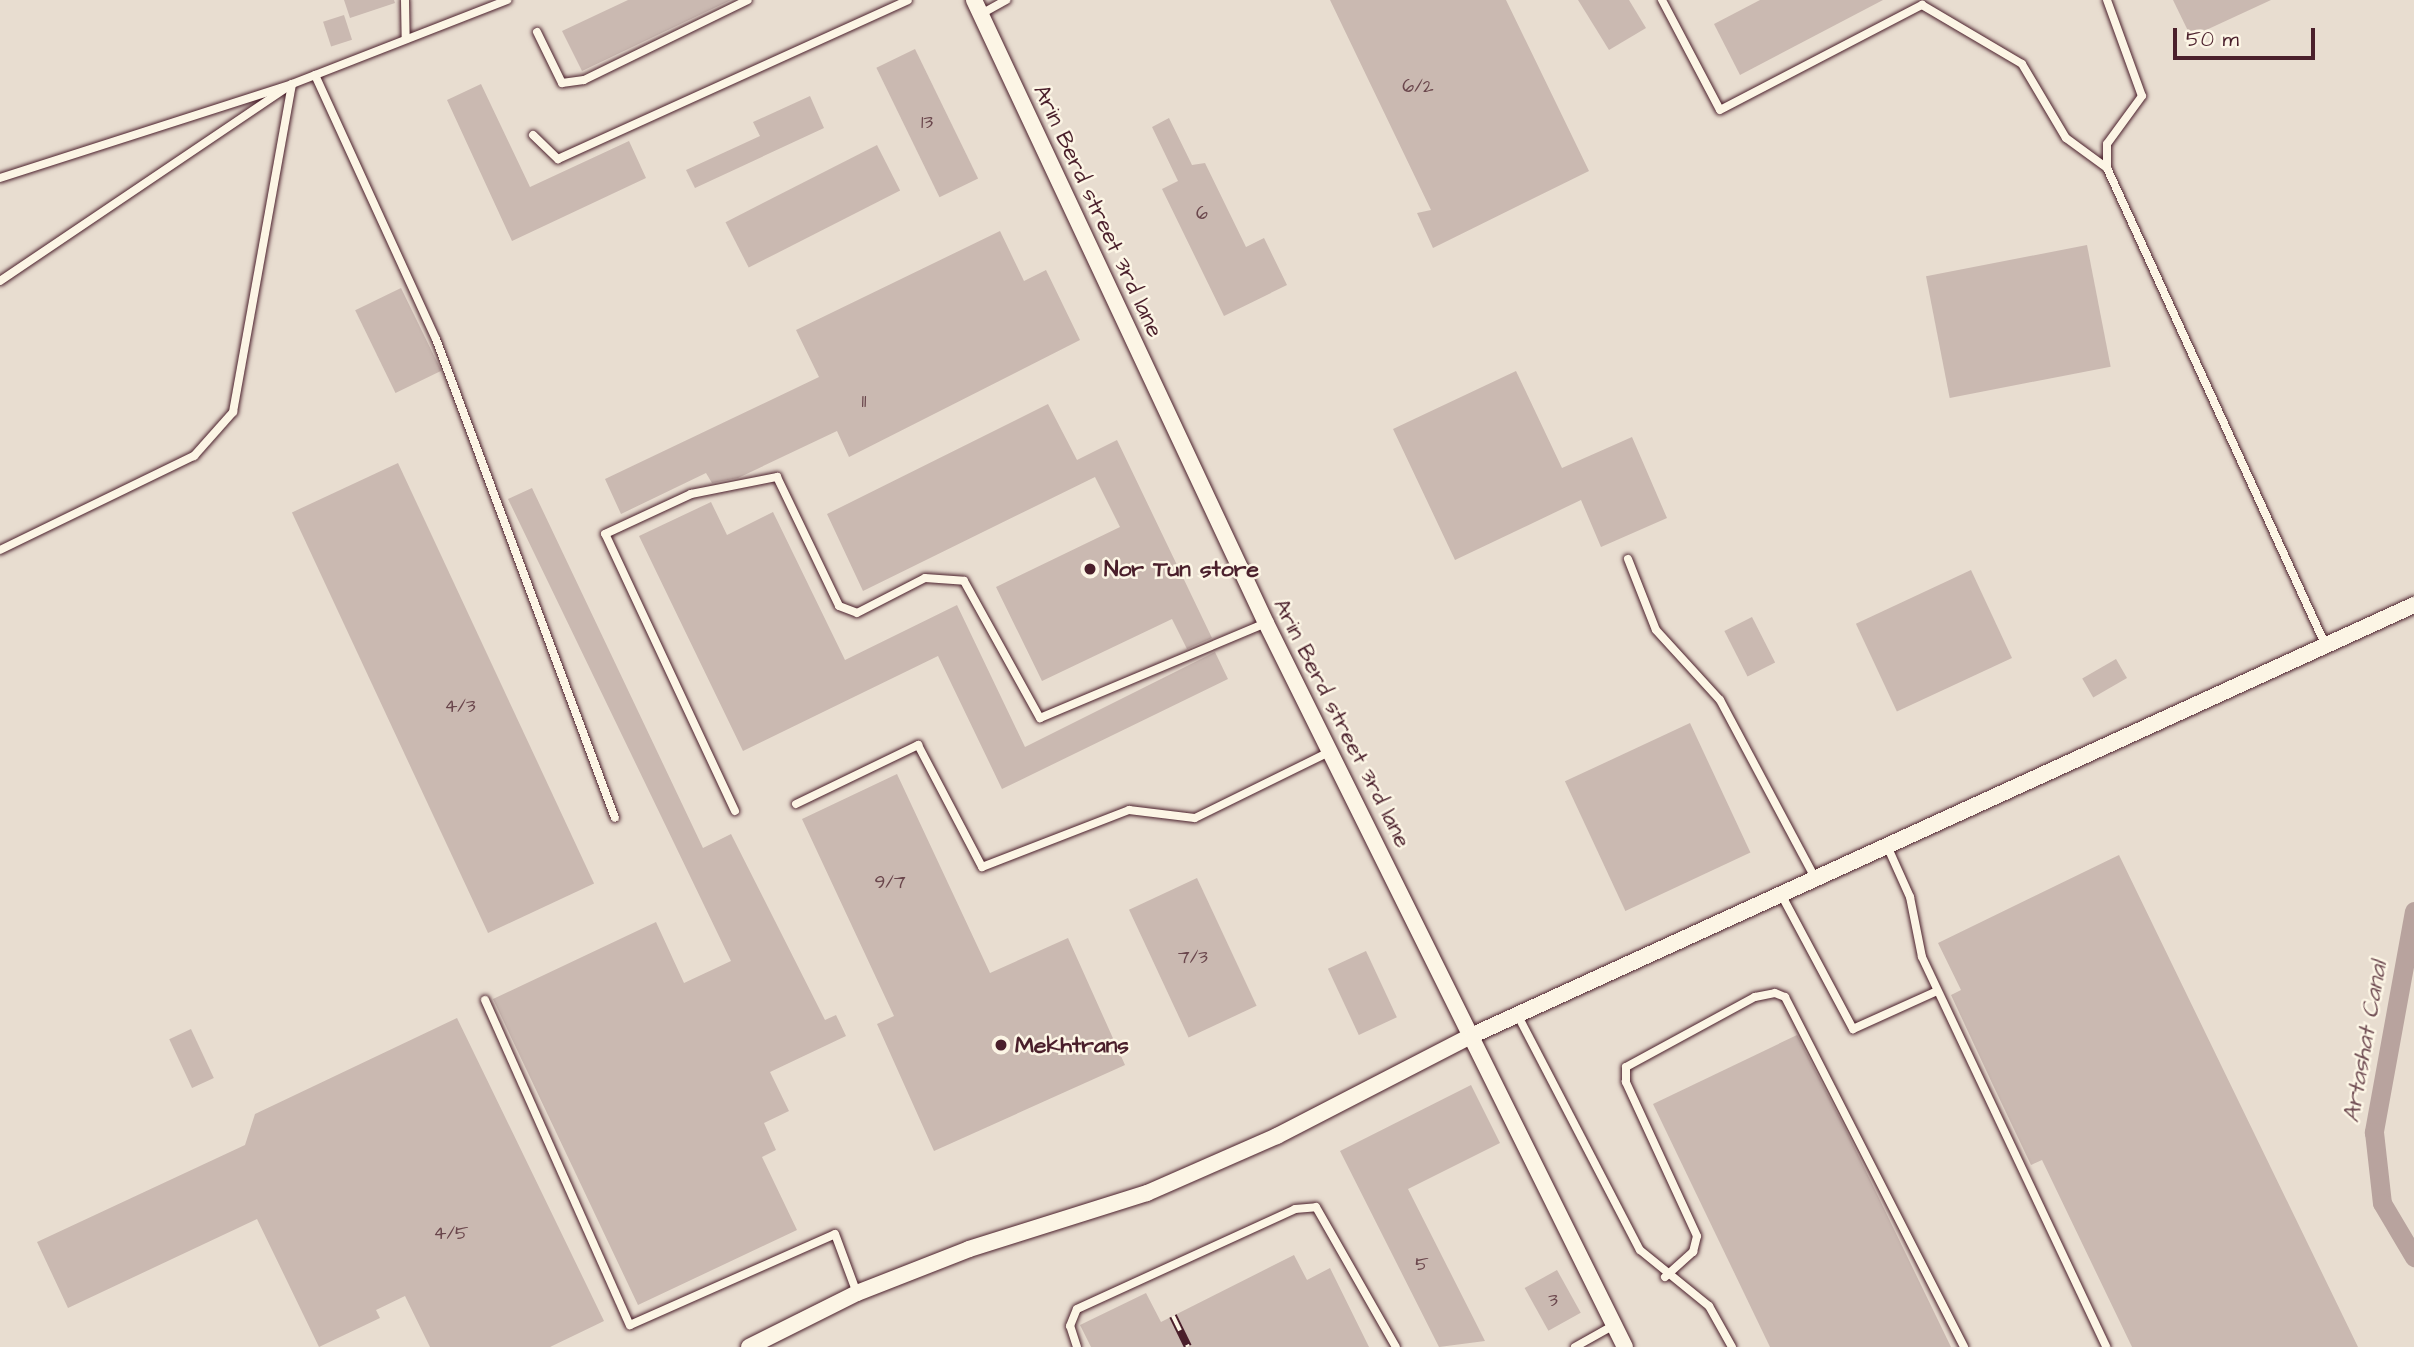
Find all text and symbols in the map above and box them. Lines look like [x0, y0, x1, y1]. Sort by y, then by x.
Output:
scale bar [2176, 14, 2318, 58]
text: 50 m [2186, 25, 2239, 54]
house number: 6/2 [1402, 76, 1434, 98]
street label: Arin Berd street 3rd lane [1027, 80, 1169, 342]
house number: 13 [921, 112, 933, 134]
house number: 6 [1196, 203, 1208, 225]
house number: 11 [862, 391, 866, 413]
place label: Nor Tun store [1104, 555, 1259, 583]
marker: Nor Tun store [1082, 561, 1098, 577]
street label: Arin Berd street 3rd lane [1267, 594, 1417, 852]
house number: 4/3 [444, 696, 476, 718]
house number: 9/7 [874, 872, 906, 894]
house number: 7/3 [1178, 947, 1208, 969]
water label: Artashat Canal [2338, 959, 2394, 1125]
place label: Mekhtrans [1015, 1031, 1129, 1059]
marker: Mekhtrans [993, 1037, 1009, 1053]
house number: 4/5 [433, 1223, 469, 1245]
house number: 5 [1415, 1254, 1429, 1276]
house number: 3 [1548, 1290, 1558, 1312]

